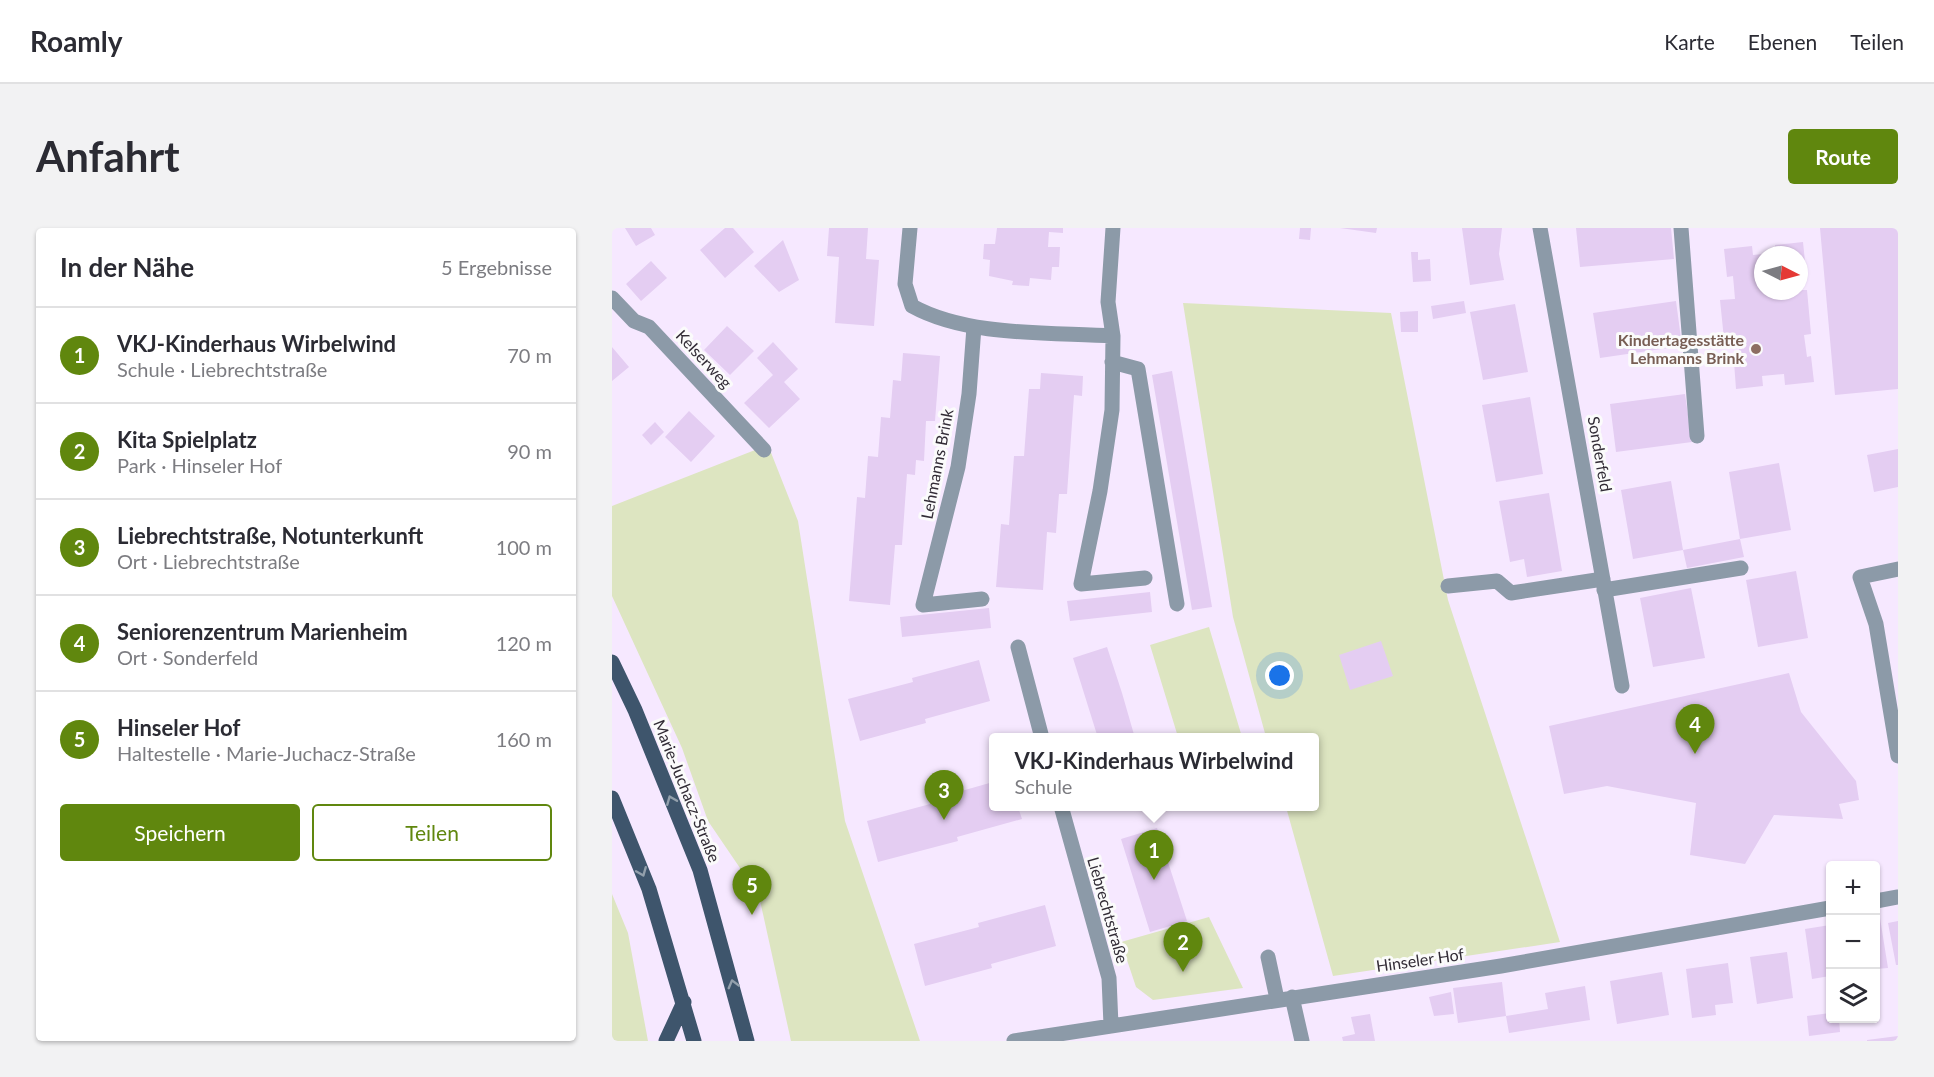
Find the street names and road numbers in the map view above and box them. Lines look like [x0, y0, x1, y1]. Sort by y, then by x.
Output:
street label: Kelserweg [673, 326, 736, 392]
street label: Lehmanns Brink [917, 406, 957, 521]
street label: Sonderfeld [1585, 415, 1616, 493]
street label: Marie-Juchacz-Straße [650, 717, 725, 865]
street label: Liebrechtstraße [1084, 855, 1133, 965]
street label: Hinseler Hof [1375, 944, 1465, 975]

